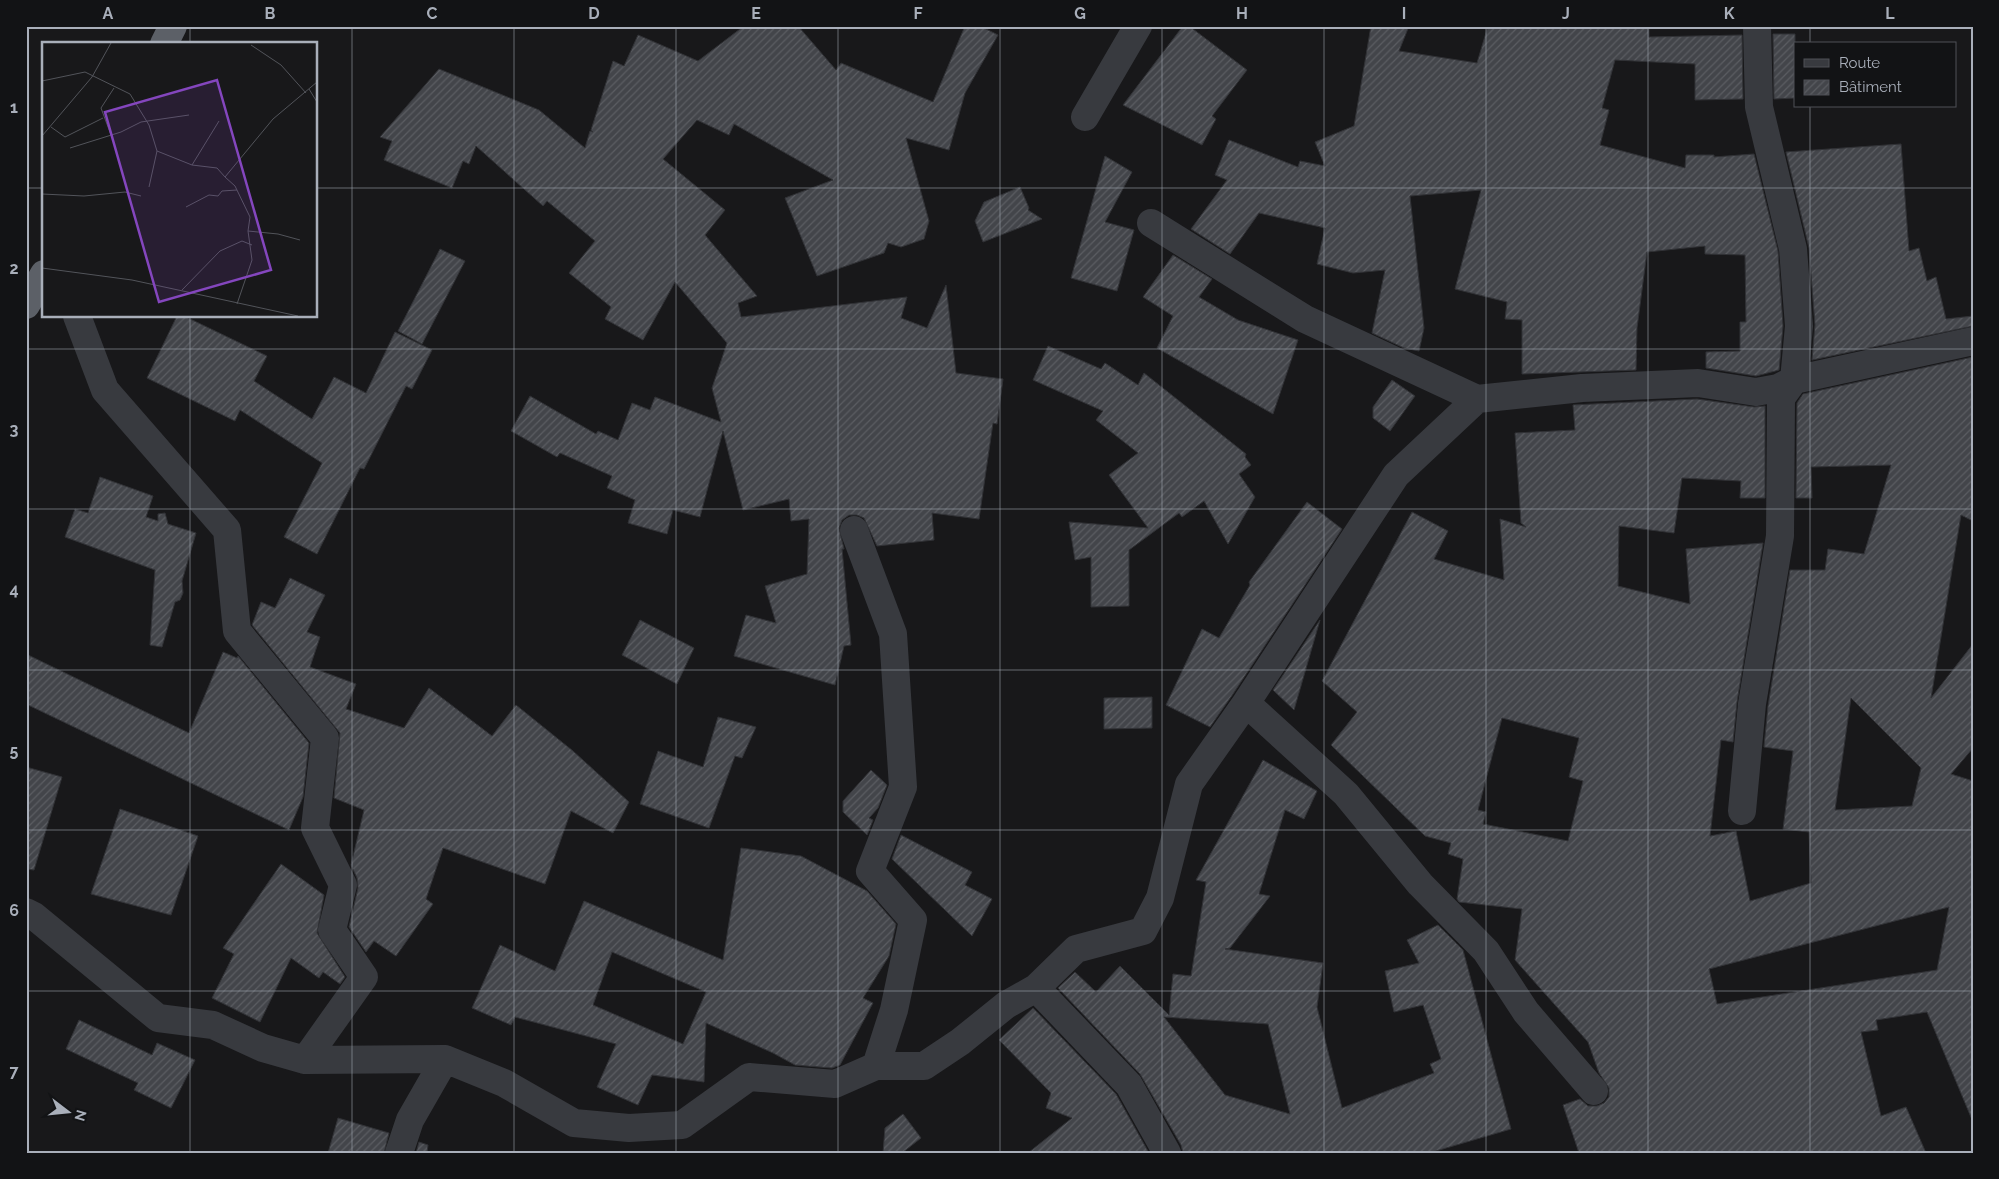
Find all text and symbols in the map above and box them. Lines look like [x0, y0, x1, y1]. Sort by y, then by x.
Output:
text: A [103, 4, 114, 23]
text: B [265, 4, 276, 23]
text: C [427, 4, 438, 23]
text: D [588, 4, 600, 23]
text: E [751, 4, 761, 23]
text: F [913, 4, 923, 23]
text: G [1074, 4, 1086, 23]
text: H [1236, 4, 1248, 23]
text: I [1402, 4, 1406, 23]
text: J [1562, 4, 1570, 23]
text: K [1724, 4, 1735, 23]
text: L [1885, 4, 1895, 23]
inset map [42, 42, 318, 318]
legend [1794, 42, 1956, 108]
text: Route [1839, 54, 1880, 72]
text: Bâtiment [1839, 78, 1902, 96]
text: 1 [10, 98, 18, 117]
text: 2 [9, 259, 19, 278]
text: 3 [10, 420, 19, 439]
text: 4 [9, 580, 19, 599]
text: 5 [10, 741, 19, 760]
text: 6 [9, 901, 19, 920]
text: 7 [10, 1062, 19, 1081]
north arrow [42, 1086, 92, 1136]
text: N [71, 1108, 90, 1123]

